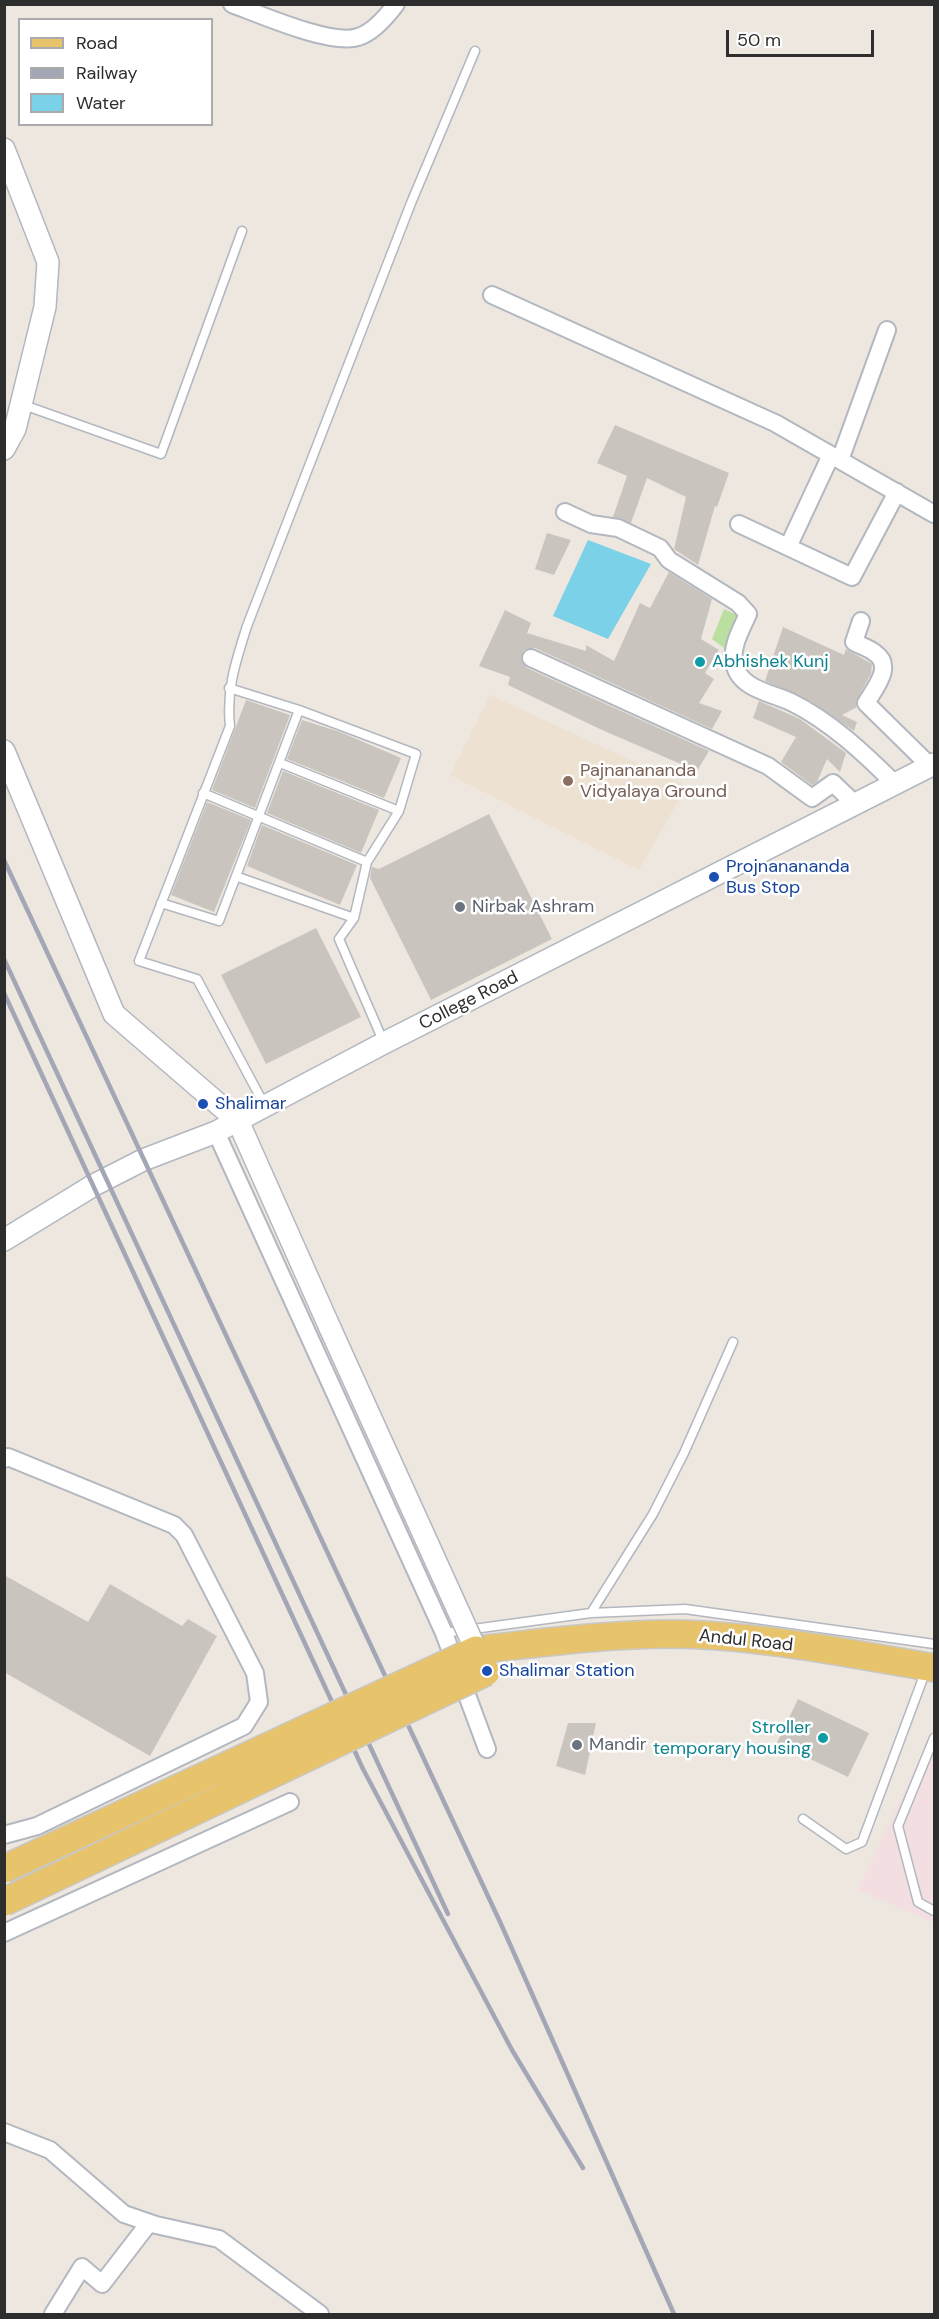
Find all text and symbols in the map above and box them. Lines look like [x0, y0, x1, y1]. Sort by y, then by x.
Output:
legend [18, 18, 213, 126]
scale bar [729, 18, 878, 56]
text: 50 m [737, 28, 781, 52]
text: Road [76, 31, 118, 55]
text: Railway [76, 61, 138, 85]
text: Water [76, 91, 126, 115]
place label: Abhishek Kunj [712, 651, 829, 673]
marker: Abhishek Kunj [693, 655, 707, 669]
place label: Pajnanananda Vidyalaya Ground [580, 760, 727, 802]
marker: Pajnanananda Vidyalaya Ground [561, 774, 575, 788]
place label: Projnanananda Bus Stop [726, 856, 850, 898]
marker: Projnanananda Bus Stop [707, 870, 721, 884]
place label: Nirbak Ashram [472, 896, 594, 918]
marker: Nirbak Ashram [453, 900, 467, 914]
street label: College Road [416, 967, 522, 1035]
place label: Shalimar [215, 1093, 286, 1115]
marker: Shalimar [196, 1097, 210, 1111]
street label: Andul Road [698, 1625, 794, 1657]
place label: Shalimar Station [499, 1660, 635, 1682]
marker: Shalimar Station [480, 1664, 494, 1678]
place label: Stroller temporary housing [653, 1717, 811, 1760]
marker: Stroller temporary housing [816, 1731, 830, 1745]
place label: Mandir [589, 1734, 647, 1756]
marker: Mandir [570, 1738, 584, 1752]

